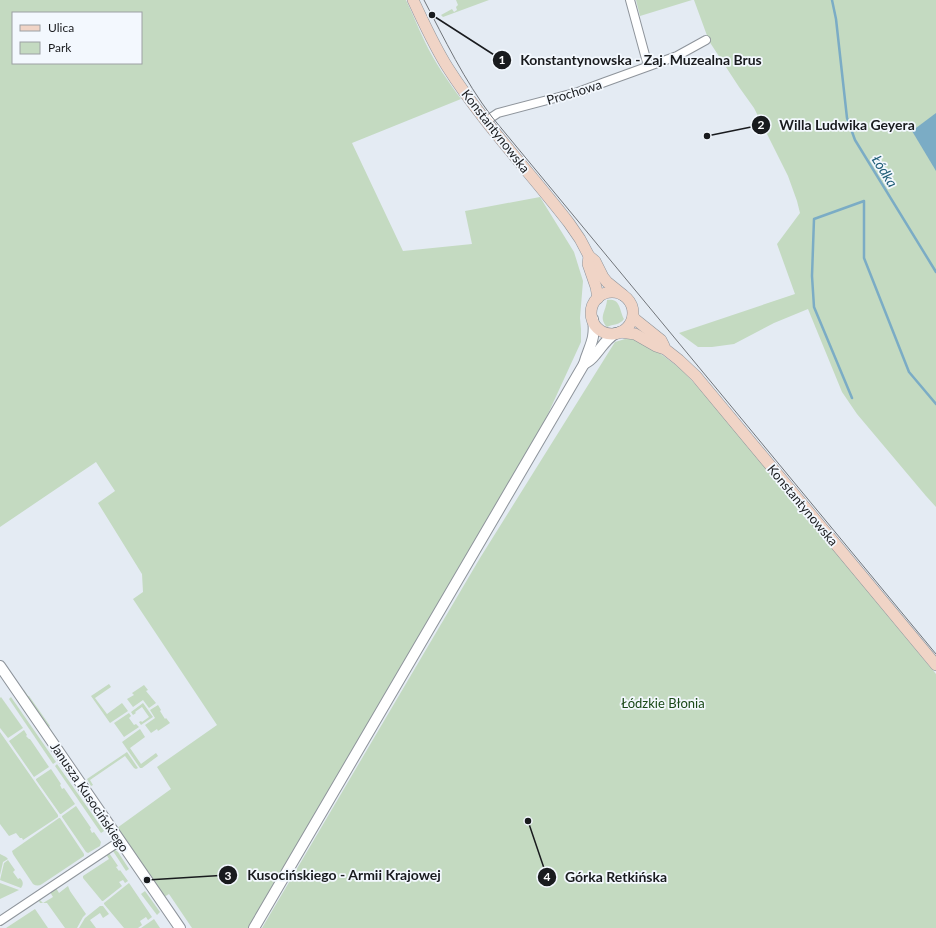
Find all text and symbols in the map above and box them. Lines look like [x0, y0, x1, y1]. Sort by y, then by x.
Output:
legend [12, 12, 142, 64]
text: Ulica [48, 20, 74, 35]
text: Park [48, 40, 72, 55]
callout: Konstantynowska - Zaj. Muzealna Brus [492, 47, 770, 73]
text: Konstantynowska - Zaj. Muzealna Brus [520, 51, 762, 68]
text: 1 [499, 52, 506, 67]
street label: Prochowa [544, 76, 604, 108]
street label: Konstantynowska [458, 86, 534, 176]
callout: Willa Ludwika Geyera [751, 112, 922, 138]
text: Willa Ludwika Geyera [779, 116, 915, 133]
text: 2 [758, 117, 765, 132]
water label: Łódka [869, 152, 901, 190]
street label: Konstantynowska [764, 461, 842, 549]
park label: Łódzkie Błonia [621, 695, 705, 711]
street label: Janusza Kusocińskiego [47, 739, 133, 855]
callout: Kusocińskiego - Armii Krajowej [218, 862, 449, 888]
callout: Górka Retkińska [537, 864, 675, 890]
text: Kusocińskiego - Armii Krajowej [247, 866, 441, 883]
text: 3 [225, 868, 232, 883]
text: Górka Retkińska [565, 868, 667, 885]
text: 4 [544, 869, 551, 884]

